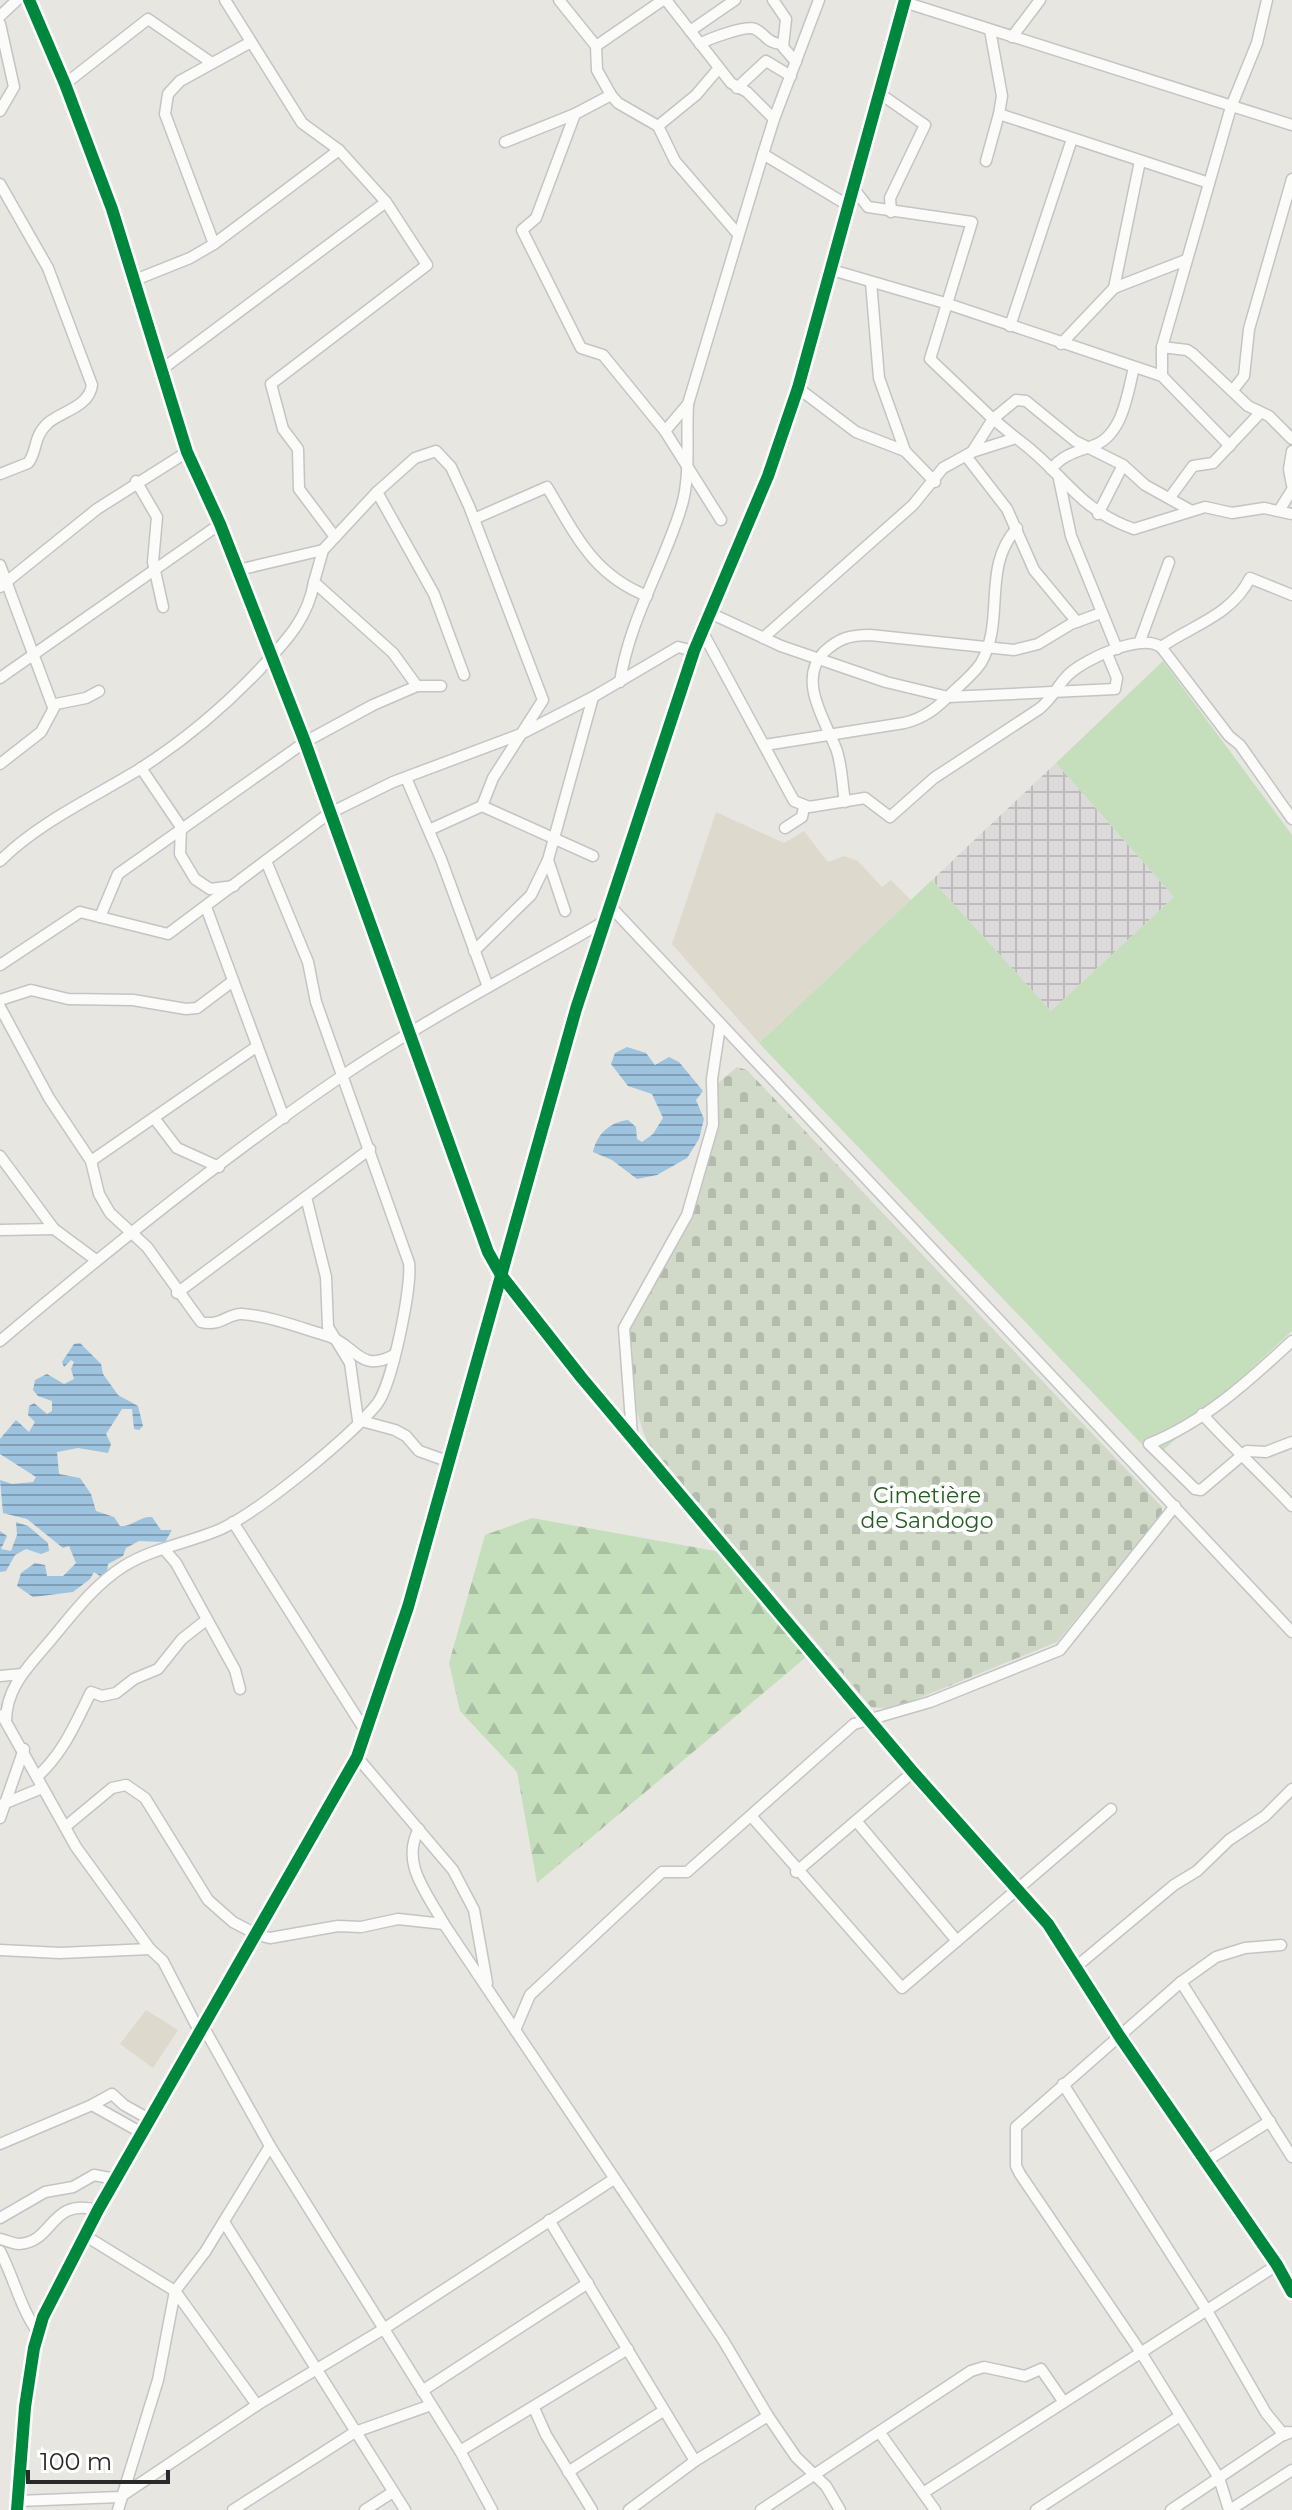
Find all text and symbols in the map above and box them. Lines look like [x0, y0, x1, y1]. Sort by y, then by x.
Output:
park label: Cimetière de Sandogo [861, 1482, 993, 1534]
scale bar [28, 2434, 168, 2484]
text: 100 m [40, 2447, 112, 2476]

